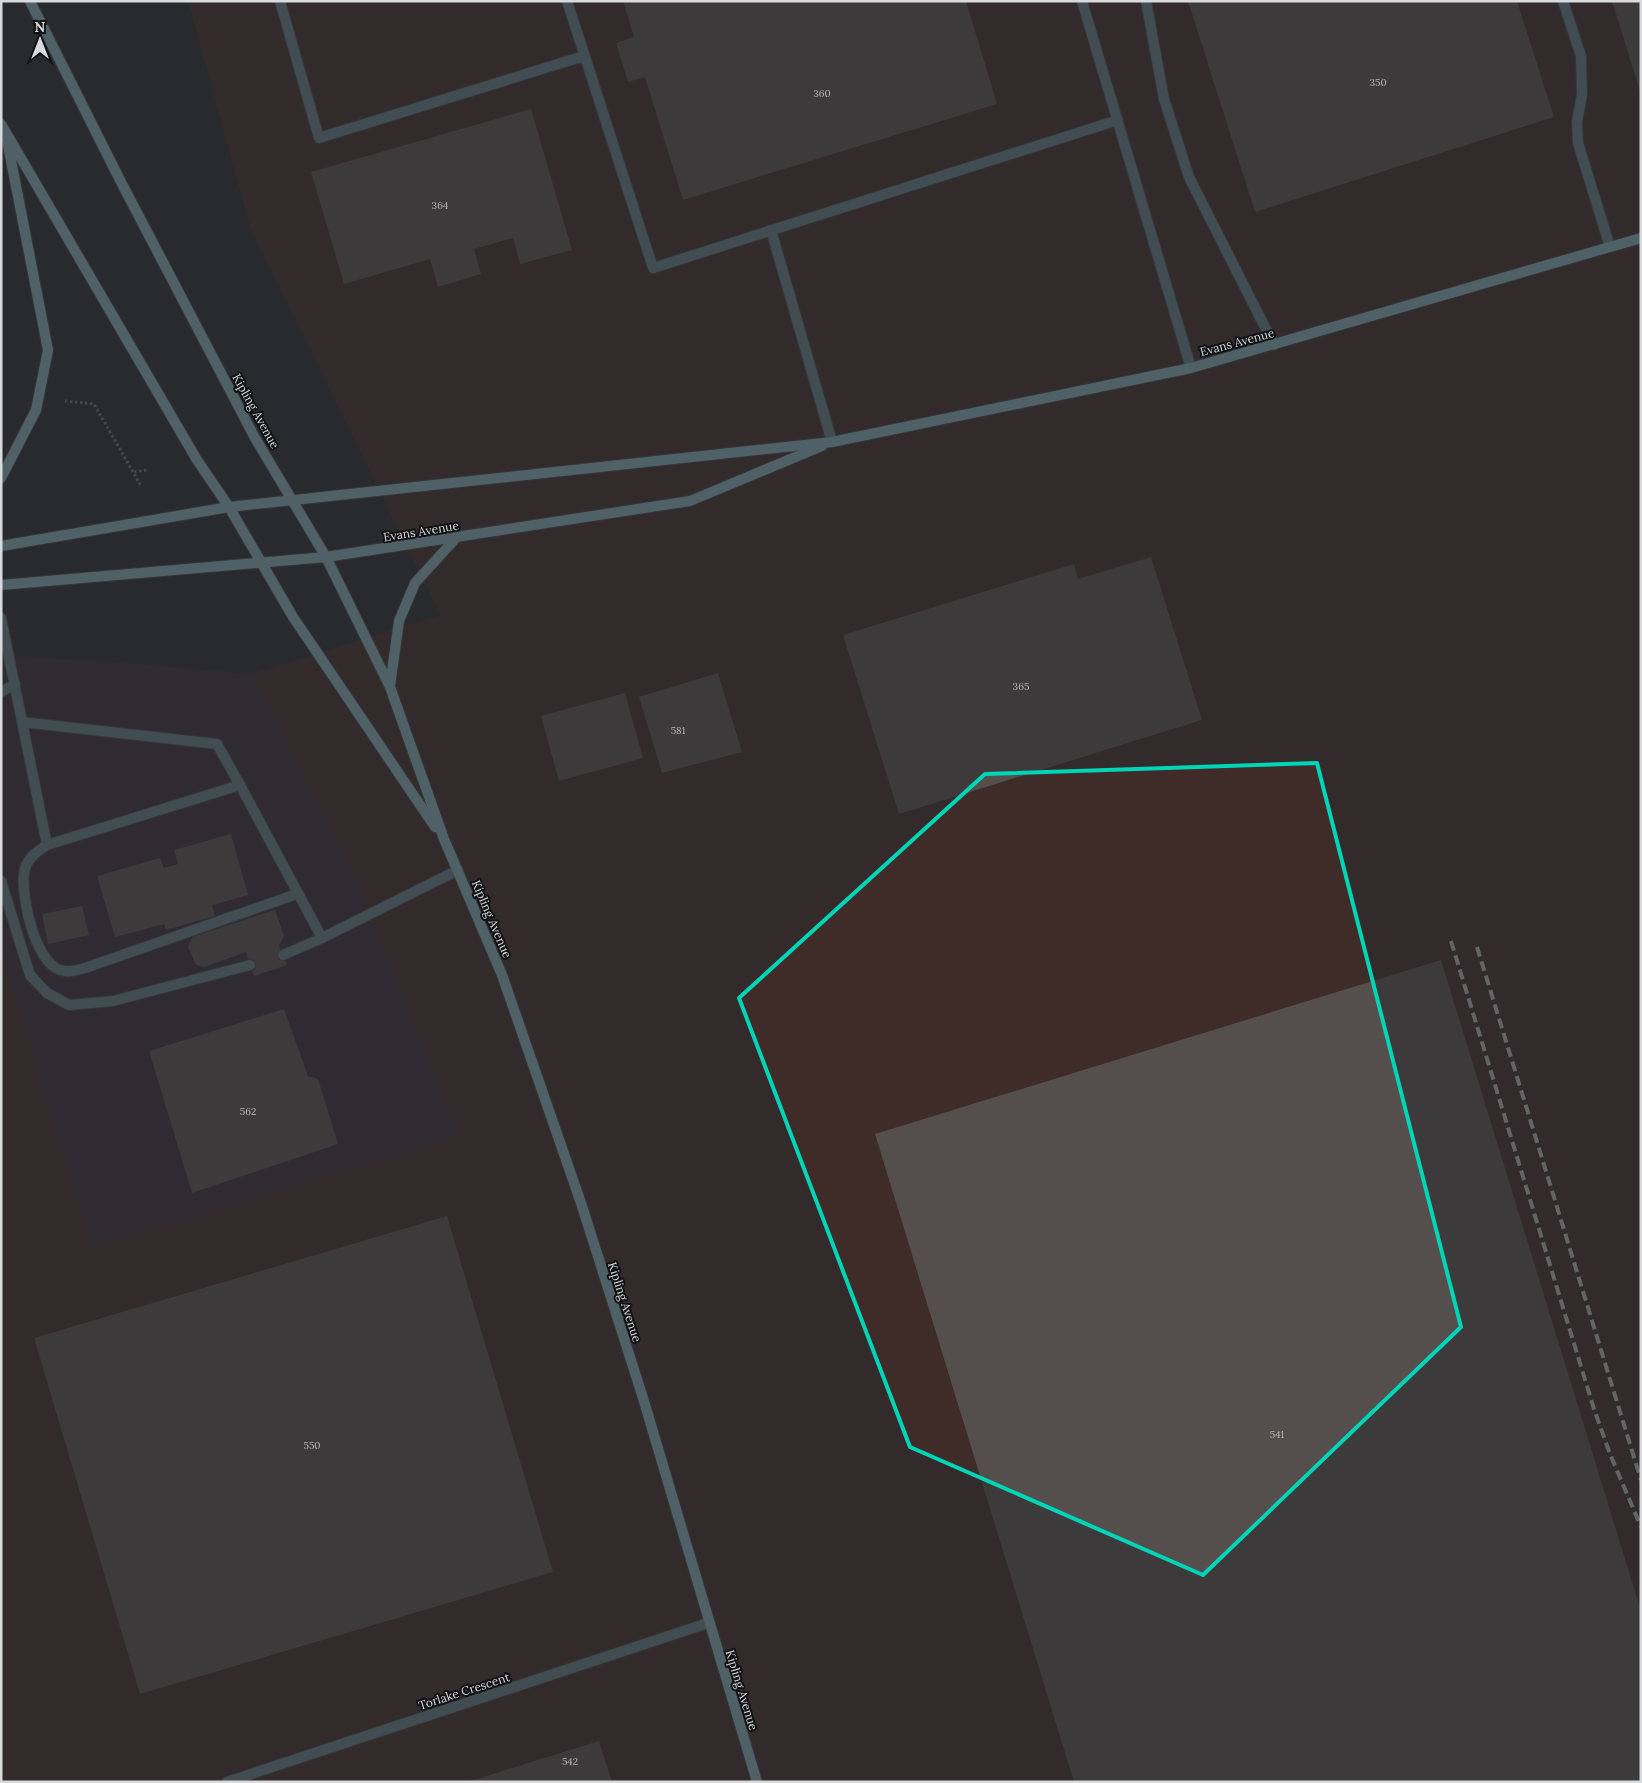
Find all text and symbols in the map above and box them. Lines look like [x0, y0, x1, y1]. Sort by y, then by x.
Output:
north arrow [15, 15, 65, 65]
text: N [35, 18, 46, 36]
house number: 350 [1369, 76, 1387, 89]
house number: 360 [813, 87, 831, 100]
house number: 364 [432, 199, 449, 212]
street label: Evans Avenue [1198, 325, 1276, 359]
street label: Kipling Avenue [229, 371, 283, 451]
street label: Evans Avenue [382, 518, 460, 544]
house number: 365 [1013, 680, 1029, 693]
house number: 581 [671, 724, 686, 737]
street label: Kipling Avenue [469, 878, 515, 961]
house number: 562 [240, 1105, 256, 1118]
street label: Kipling Avenue [605, 1260, 645, 1344]
house number: 541 [1270, 1428, 1285, 1441]
house number: 550 [303, 1439, 321, 1452]
street label: Kipling Avenue [723, 1648, 761, 1732]
street label: Torlake Crescent [417, 1669, 512, 1713]
house number: 542 [562, 1755, 578, 1768]

